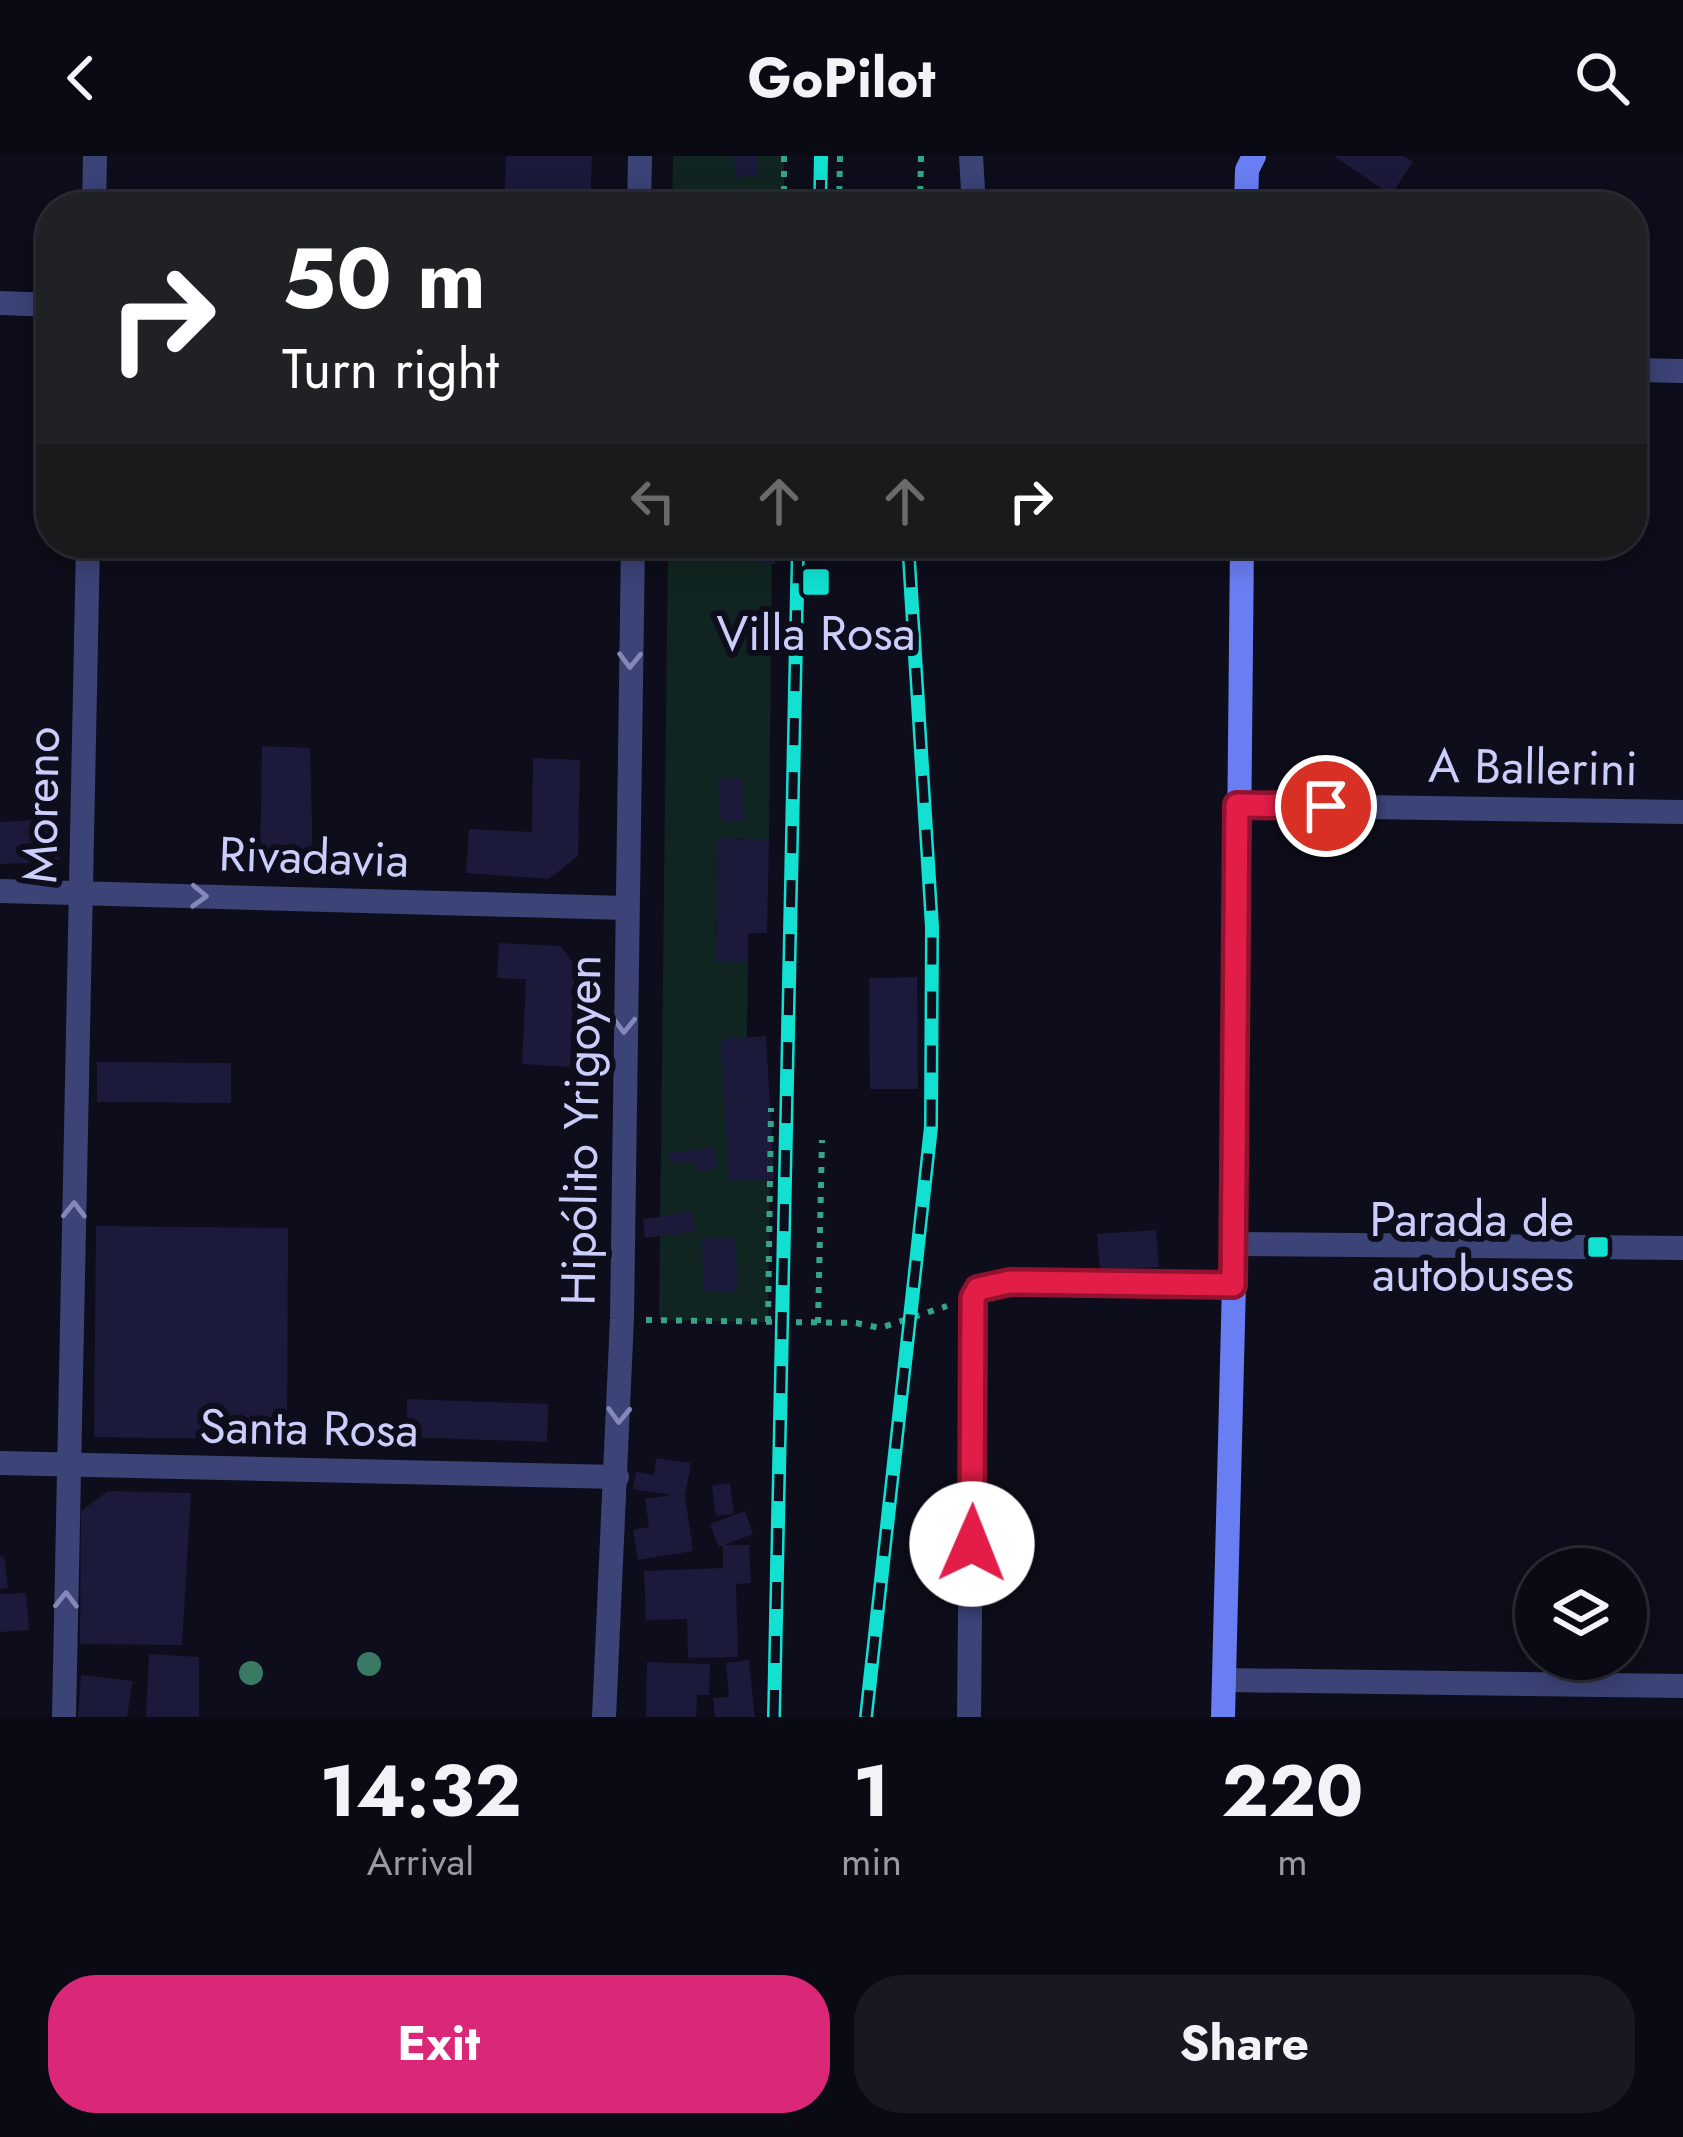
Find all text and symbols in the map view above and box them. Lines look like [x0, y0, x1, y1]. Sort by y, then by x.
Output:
text: GoPilot [748, 39, 935, 117]
icon: back [48, 45, 114, 111]
icon: search [1569, 45, 1635, 111]
text: 50 m [282, 218, 486, 340]
icon: right [84, 240, 240, 396]
text: Turn right [282, 330, 499, 408]
icon: left [620, 468, 686, 534]
icon: ahead [746, 468, 812, 534]
icon: ahead [872, 468, 938, 534]
icon: right [998, 468, 1064, 534]
marker: Villa Rosa [800, 566, 832, 598]
place label: Villa Rosa [716, 599, 916, 668]
one-way arrow [618, 651, 644, 670]
street label: Moreno [5, 726, 77, 884]
street label: A Ballerini [1428, 731, 1638, 803]
pin [1275, 755, 1377, 857]
icon: arrive [1293, 773, 1359, 839]
street label: Rivadavia [218, 819, 410, 895]
one-way arrow [190, 882, 209, 908]
street label: Hipólito Yrigoyen [543, 954, 619, 1306]
one-way arrow [612, 1016, 638, 1035]
place label: Parada de autobuses [1370, 1185, 1574, 1309]
one-way arrow [61, 1200, 87, 1219]
marker: Parada de autobuses [1585, 1234, 1611, 1260]
street label: Santa Rosa [199, 1392, 419, 1464]
one-way arrow [606, 1406, 632, 1425]
position arrow [909, 1481, 1035, 1607]
map controls [1515, 1548, 1647, 1680]
button: layers [1515, 1548, 1647, 1680]
one-way arrow [53, 1590, 79, 1609]
text: 14:32 [319, 1739, 521, 1843]
text: 1 [853, 1739, 890, 1843]
text: 220 [1221, 1739, 1364, 1843]
text: Arrival [367, 1833, 474, 1890]
text: min [841, 1833, 902, 1890]
text: m [1277, 1833, 1308, 1890]
button: Exit [48, 1975, 830, 2113]
button: Share [854, 1975, 1635, 2113]

